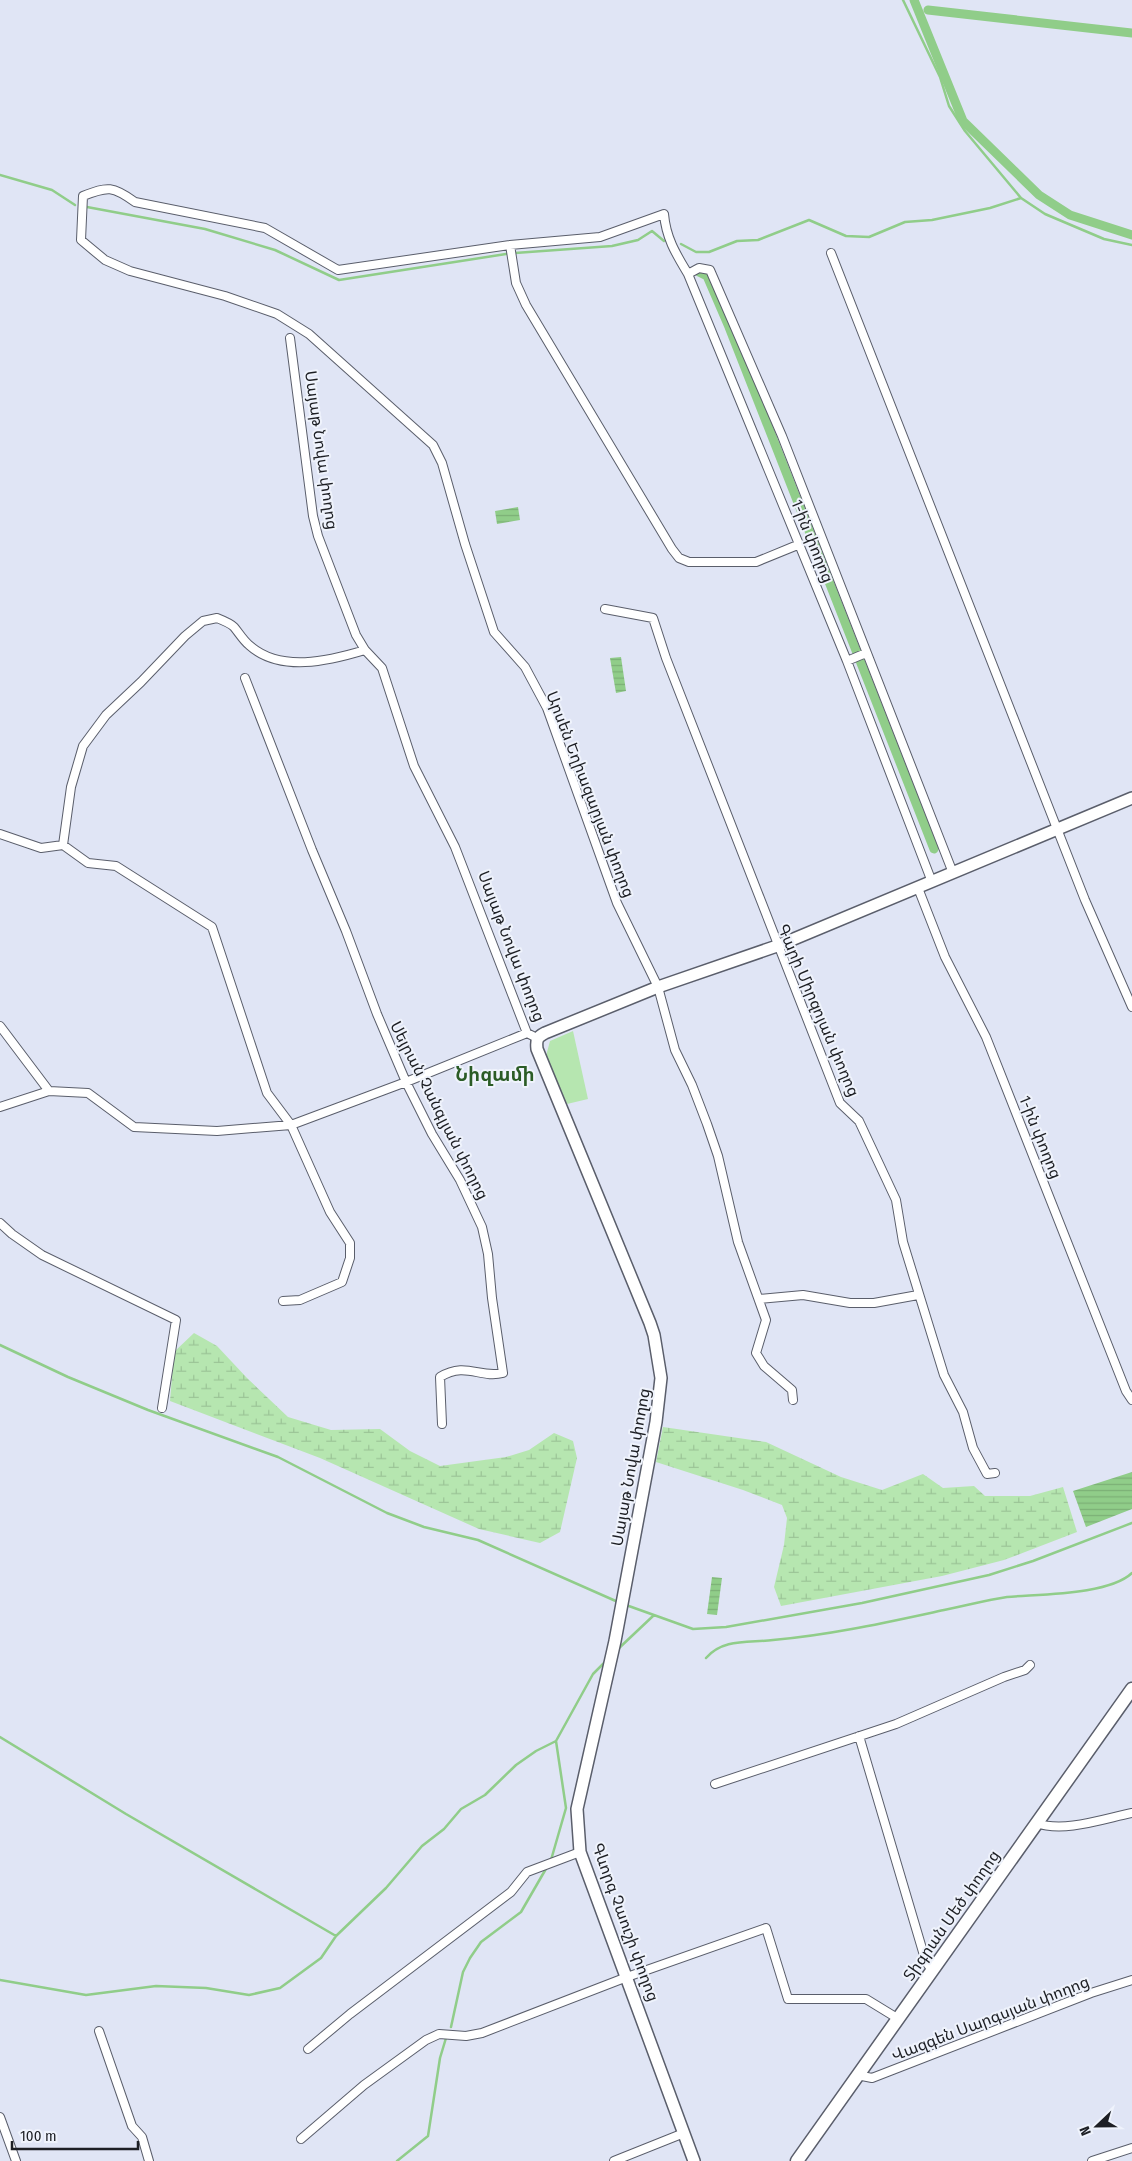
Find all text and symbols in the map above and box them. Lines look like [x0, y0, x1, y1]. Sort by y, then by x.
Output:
street label: Սայաթ Նովա փողոց [301, 369, 342, 531]
street label: 1-ին փողոց [787, 497, 838, 585]
street label: Արսեն Եղիազարյան փողոց [542, 688, 639, 900]
street label: Սայաթ Նովա փողոց [474, 868, 549, 1024]
street label: Գարի Միրզոյան փողոց [774, 921, 864, 1099]
street label: Սեյրան Չանգլյան փողոց [386, 1018, 493, 1203]
district label: Նիզամի [455, 1063, 535, 1086]
street label: 1-ին փողոց [1015, 1093, 1066, 1181]
street label: Սայաթ Նովա փողոց [607, 1387, 654, 1548]
street label: Գևորգ Չաուշի փողոց [588, 1840, 663, 2004]
street label: Տիգրան Մեծ փողոց [899, 1846, 1004, 1984]
street label: Վազգեն Սարգսյան փողոց [889, 1972, 1092, 2065]
north arrow [1072, 2101, 1122, 2151]
scale bar [12, 2118, 139, 2150]
text: N [1076, 2124, 1095, 2138]
text: 100 m [20, 2127, 57, 2145]

